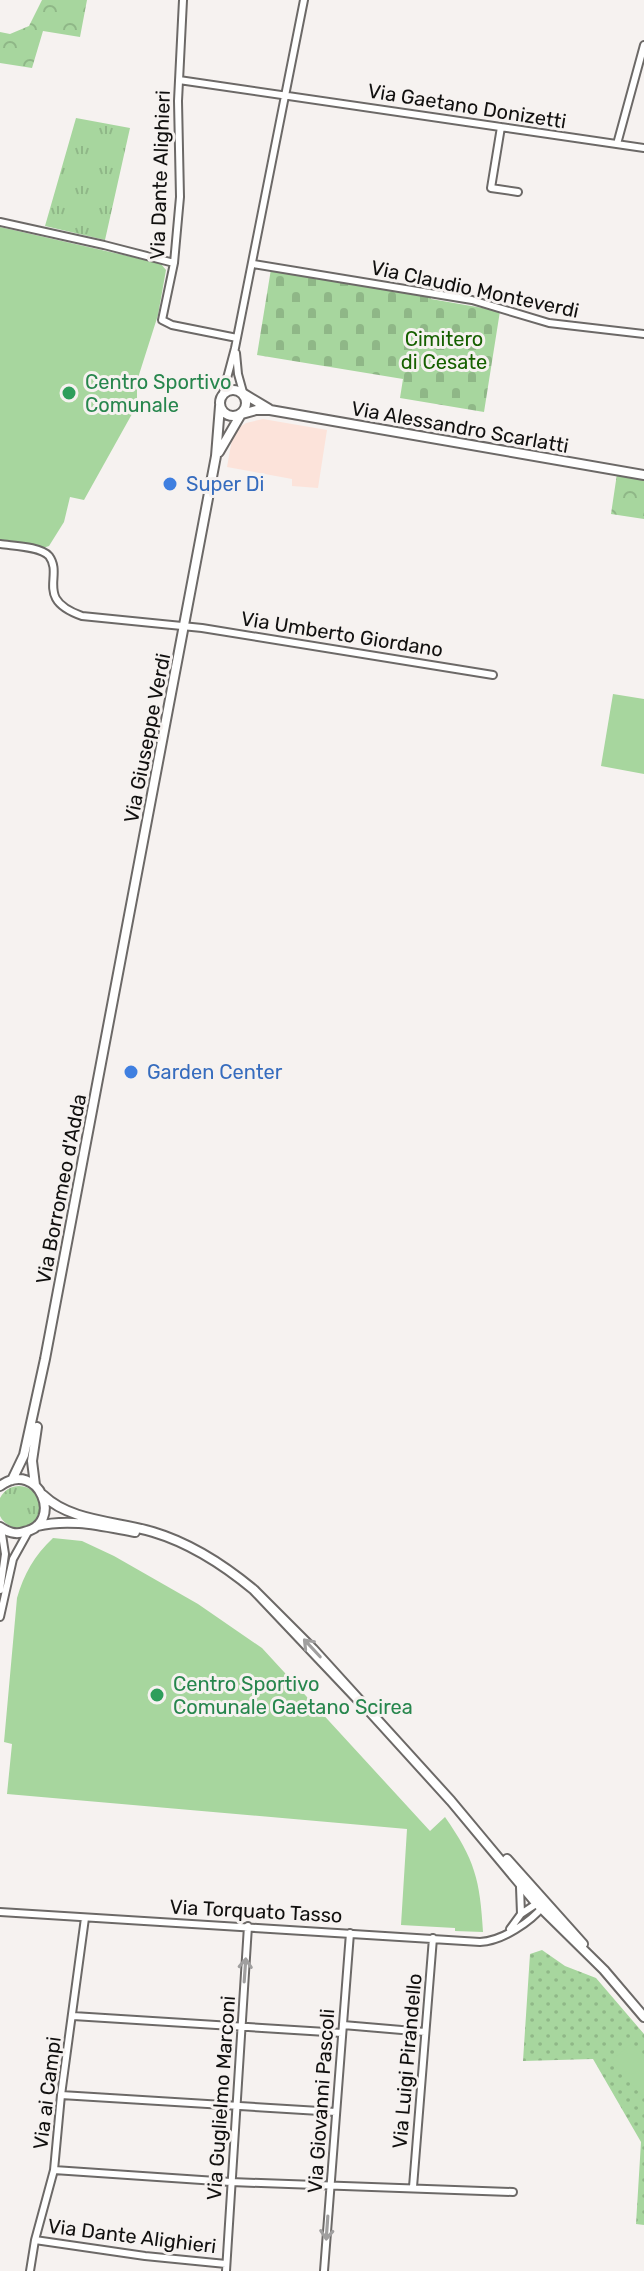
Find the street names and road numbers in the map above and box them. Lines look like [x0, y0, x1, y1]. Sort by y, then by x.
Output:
street label: Via Gaetano Donizetti [366, 78, 568, 134]
street label: Via Dante Alighieri [145, 90, 175, 260]
street label: Via Claudio Monteverdi [369, 255, 581, 323]
street label: Via Alessandro Scarlatti [349, 396, 571, 458]
street label: Via Umberto Giordano [239, 606, 445, 662]
street label: Via Giuseppe Verdi [119, 651, 175, 825]
street label: Via Borromeo d'Adda [31, 1092, 91, 1286]
street label: Via Torquato Tasso [169, 1894, 343, 1928]
street label: Via Luigi Pirandello [387, 1972, 427, 2150]
street label: Via Guglielmo Marconi [202, 1995, 240, 2201]
street label: Via Giovanni Pascoli [303, 2008, 339, 2194]
street label: Via ai Campi [28, 2035, 66, 2151]
street label: Via Dante Alighieri [46, 2214, 218, 2258]

